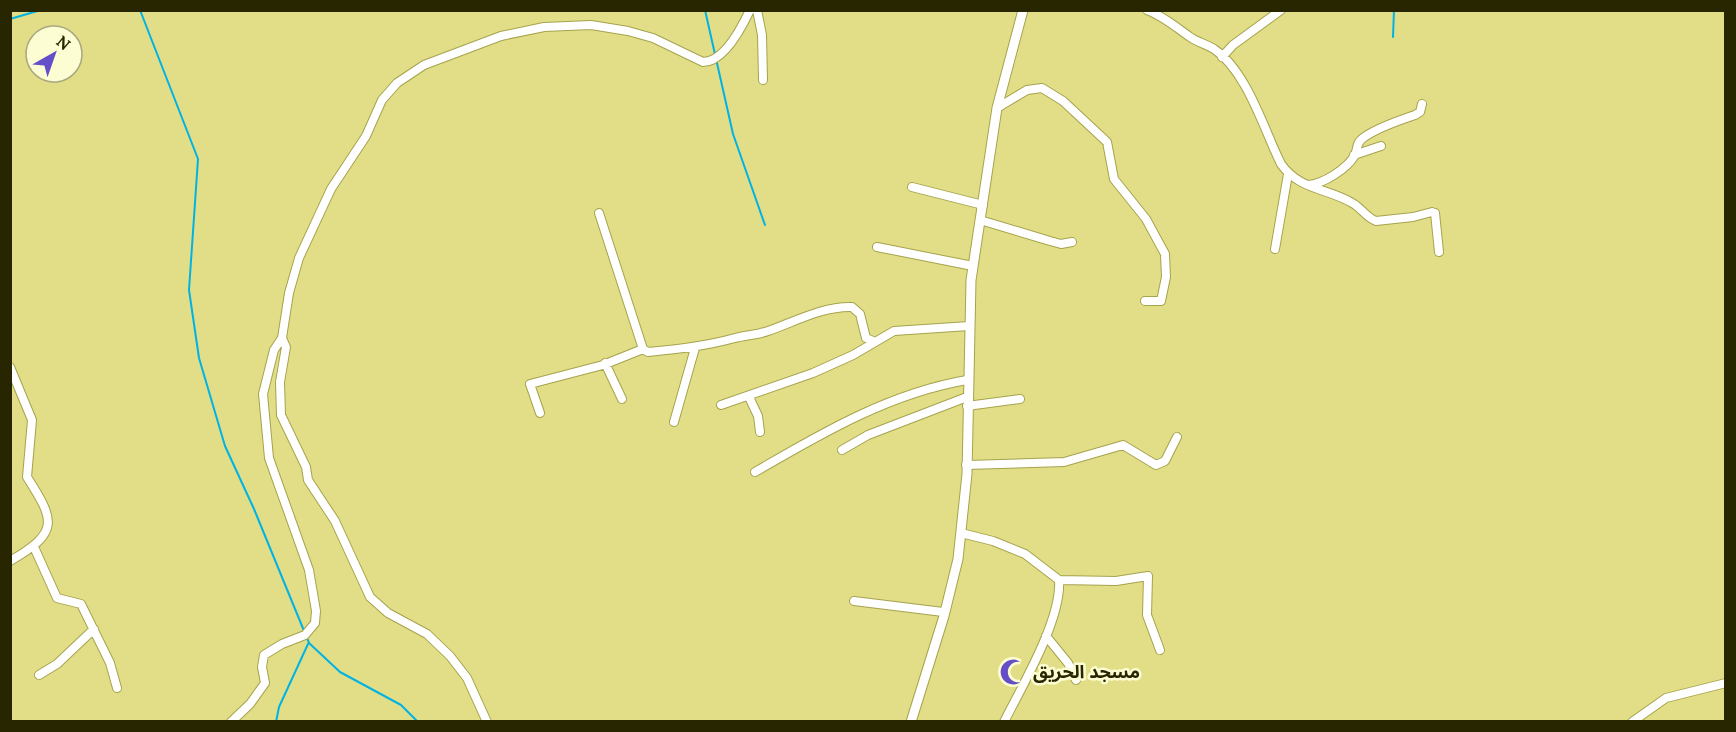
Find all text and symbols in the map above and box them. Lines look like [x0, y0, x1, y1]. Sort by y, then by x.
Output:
north arrow [24, 24, 84, 84]
text: N [52, 31, 75, 54]
mosque icon: مسجد الحريق [998, 657, 1028, 687]
place label: مسجد الحريق [1033, 660, 1140, 683]

